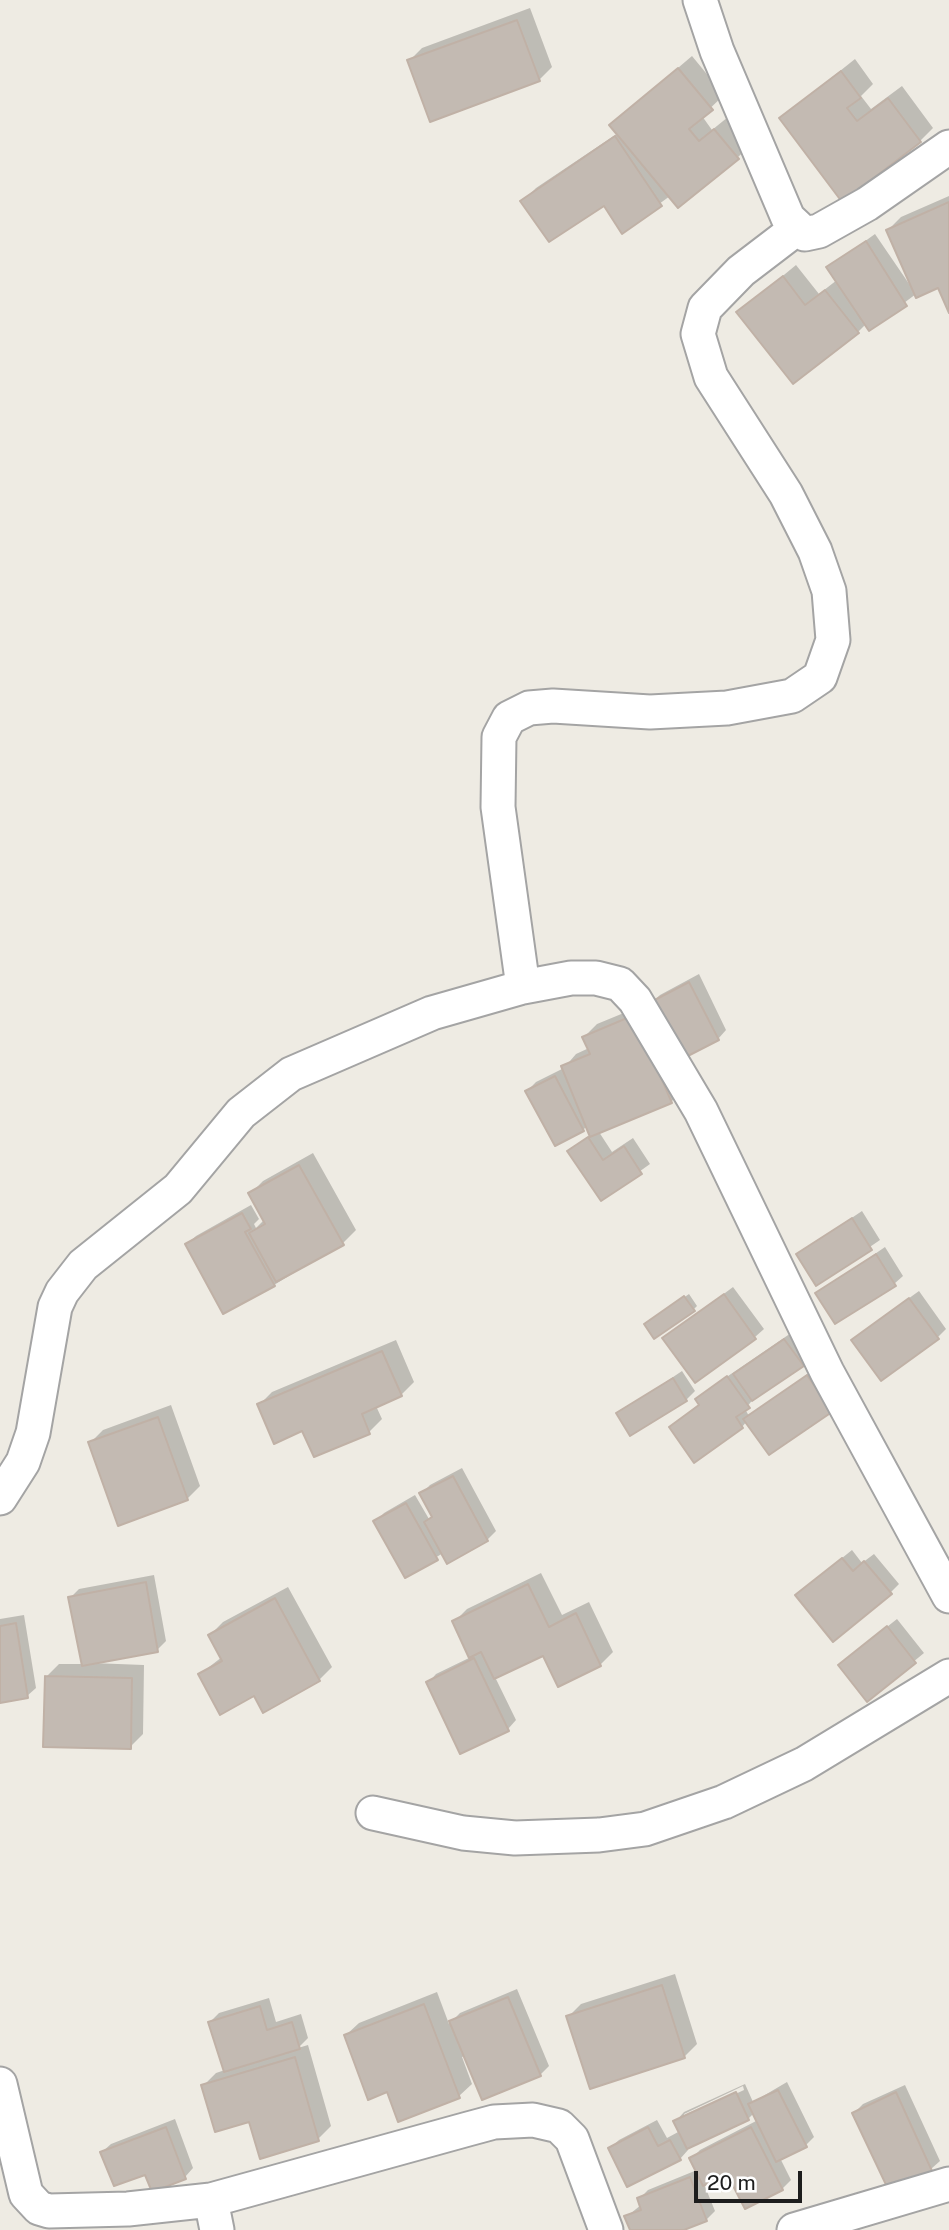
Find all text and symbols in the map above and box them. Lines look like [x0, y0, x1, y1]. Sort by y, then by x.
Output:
scale bar [697, 2156, 806, 2200]
text: 20 m [707, 2170, 756, 2195]

